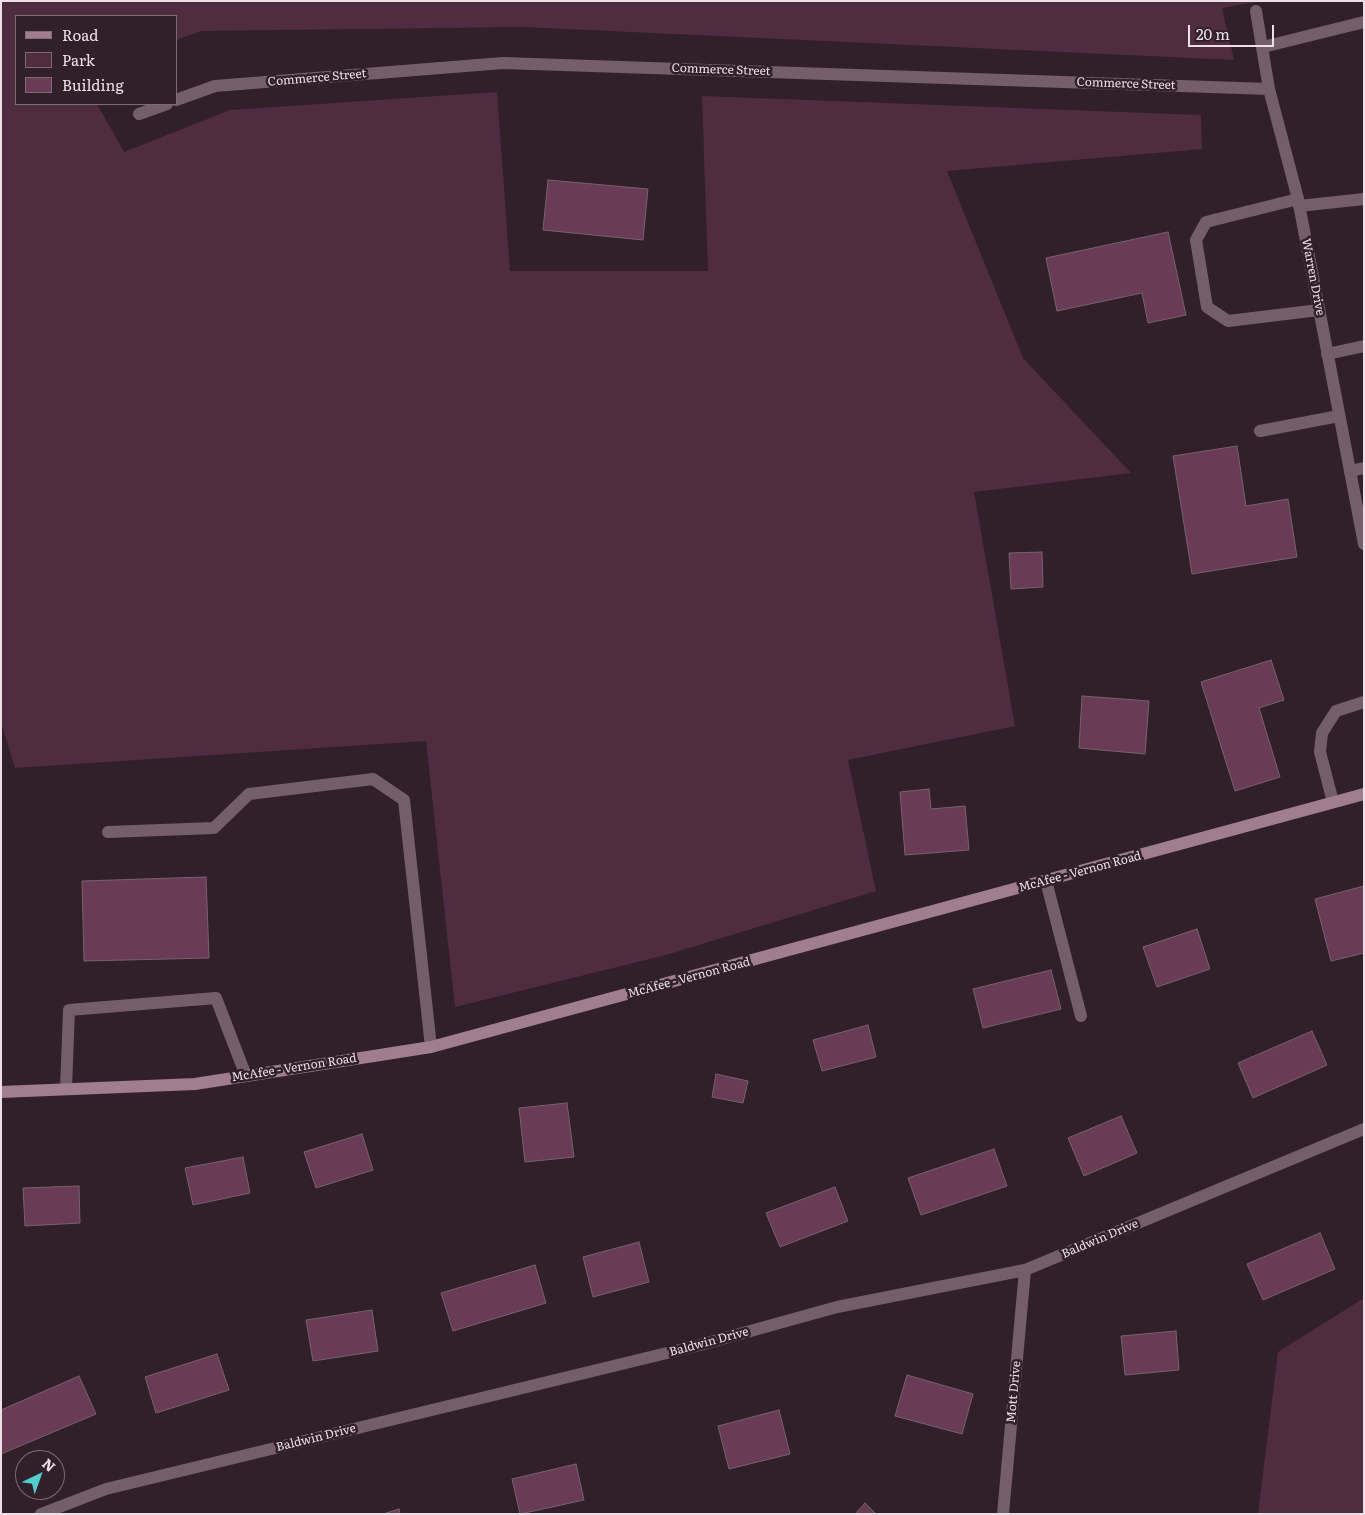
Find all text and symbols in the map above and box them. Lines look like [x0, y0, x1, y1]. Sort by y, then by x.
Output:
legend [15, 15, 178, 105]
scale bar [1190, 15, 1276, 47]
text: 20 m [1196, 22, 1230, 45]
text: Road [62, 23, 98, 46]
text: Park [62, 48, 95, 71]
street label: Commerce Street [671, 61, 771, 79]
street label: Commerce Street [267, 67, 367, 89]
text: Building [62, 73, 124, 96]
street label: Commerce Street [1076, 75, 1176, 93]
street label: Warren Drive [1298, 237, 1328, 317]
street label: McAfee - Vernon Road [1017, 849, 1143, 895]
street label: McAfee - Vernon Road [626, 955, 752, 1001]
street label: McAfee - Vernon Road [230, 1051, 358, 1085]
street label: Baldwin Drive [1060, 1216, 1140, 1262]
street label: Baldwin Drive [668, 1324, 750, 1360]
street label: Mott Drive [1004, 1360, 1024, 1424]
street label: Baldwin Drive [275, 1421, 357, 1455]
north arrow [15, 1450, 65, 1500]
text: N [38, 1453, 60, 1476]

